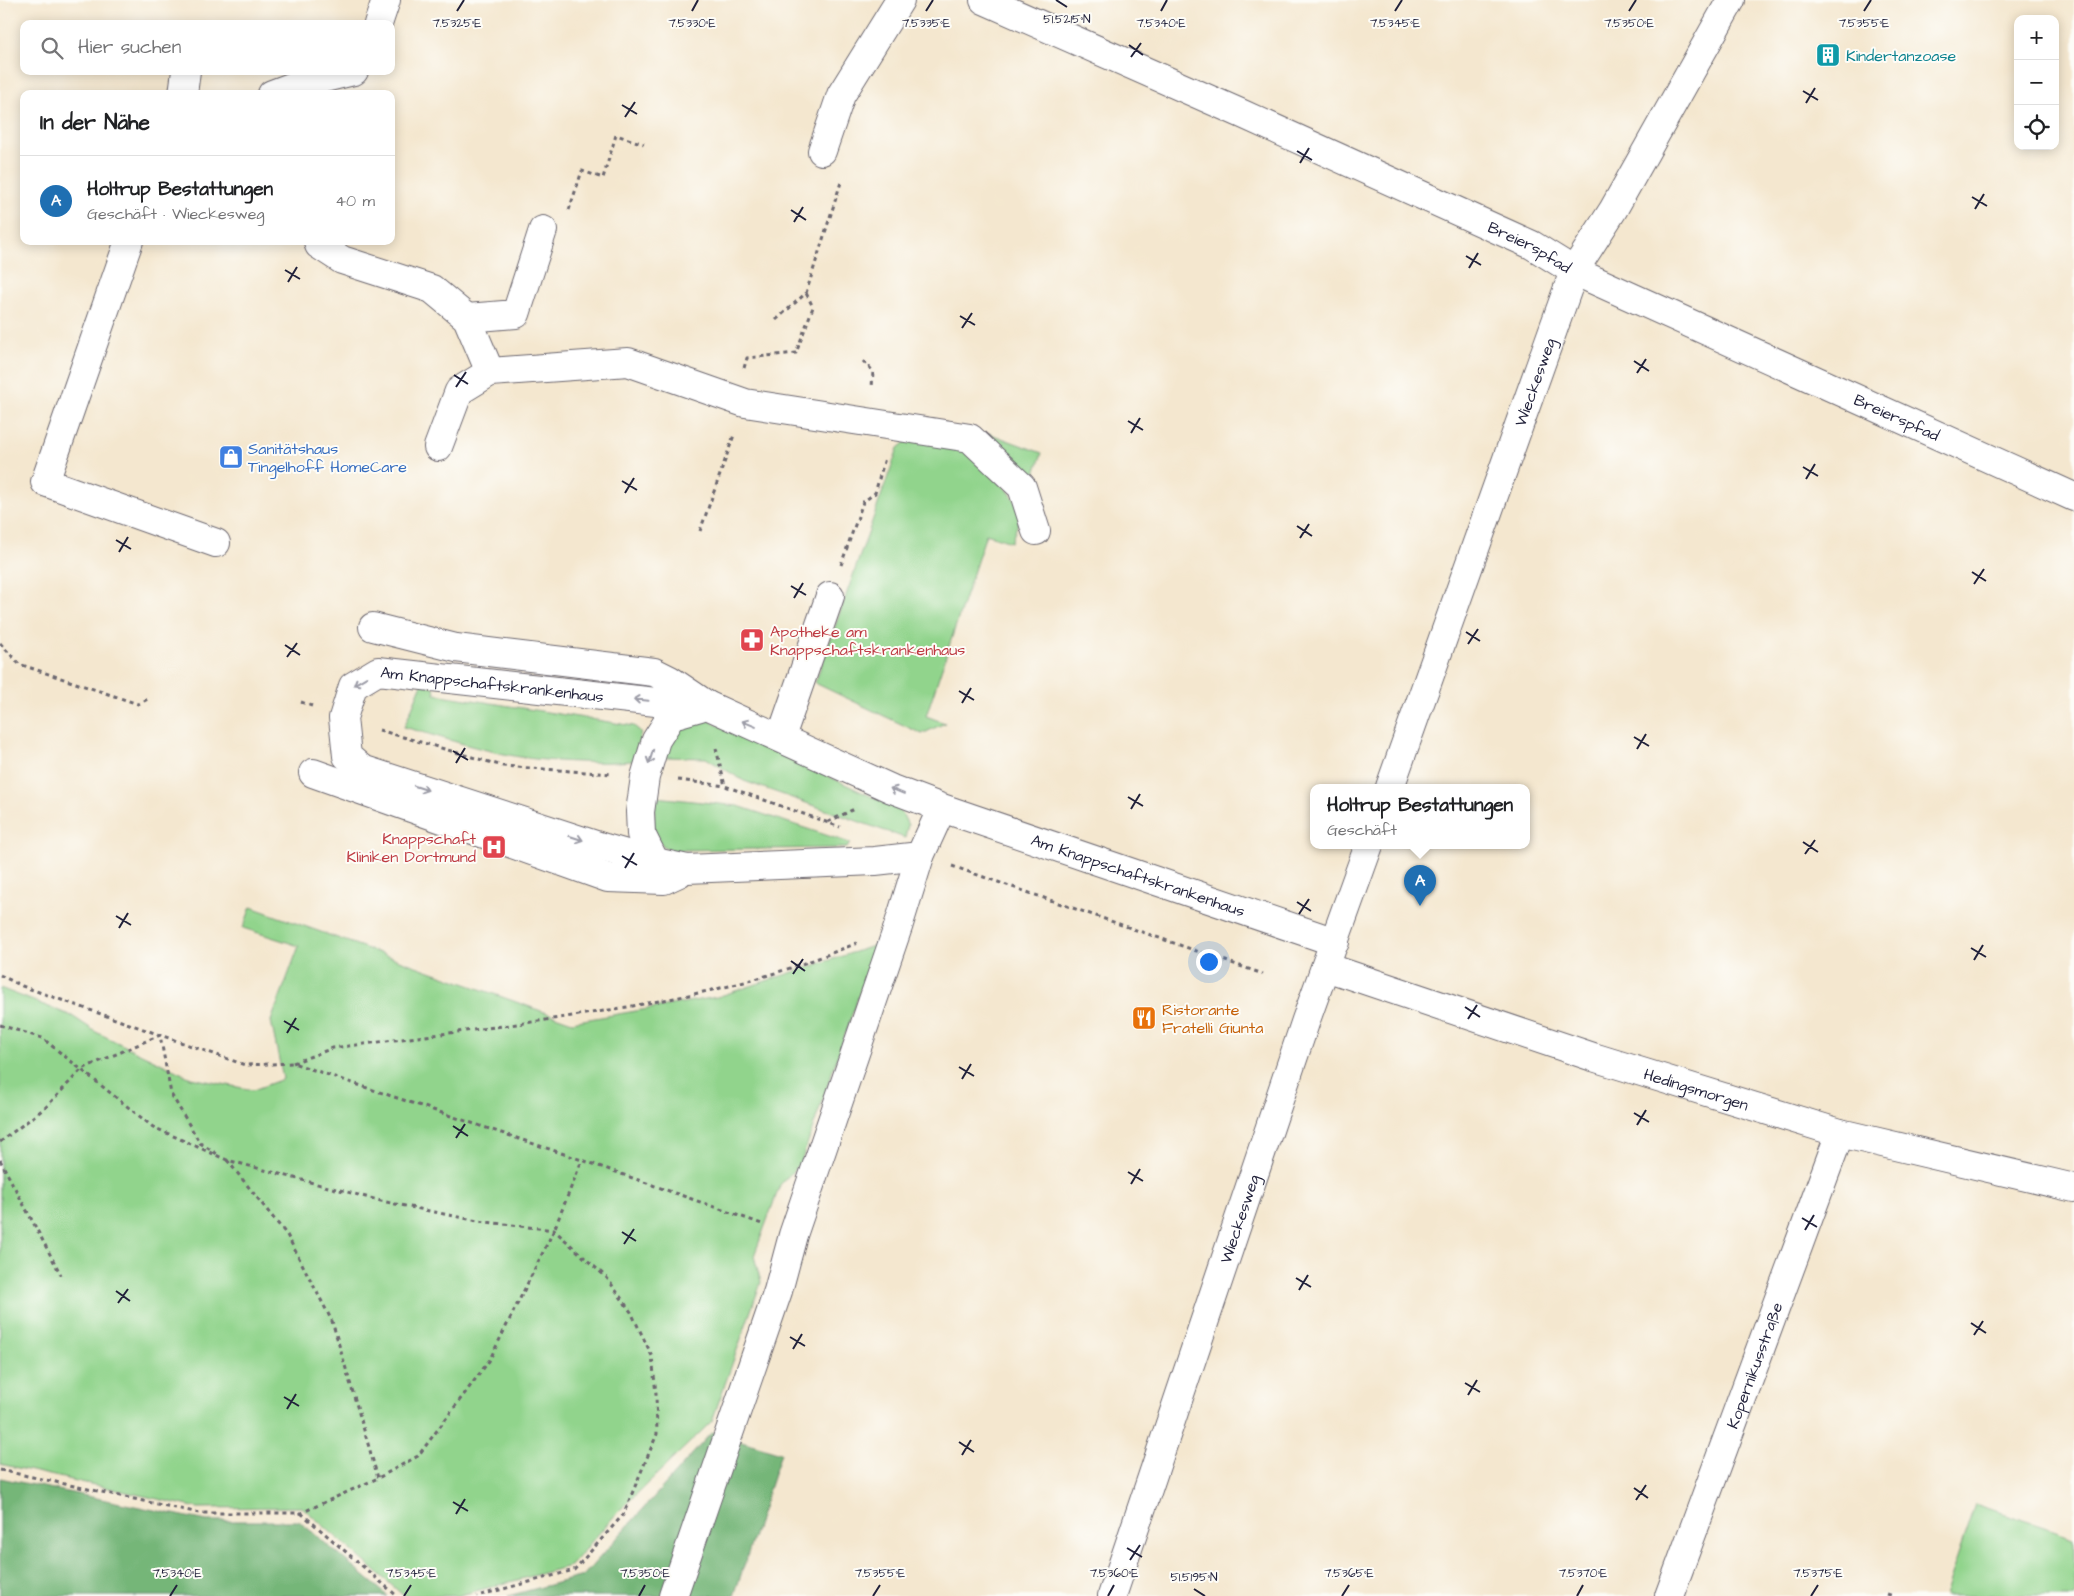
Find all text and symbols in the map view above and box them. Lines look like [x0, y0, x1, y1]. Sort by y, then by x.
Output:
text: 51.5215°N [1043, 11, 1091, 28]
text: 7.5325°E [433, 15, 481, 32]
text: 7.5330°E [668, 15, 716, 32]
text: 7.5335°E [902, 15, 950, 32]
text: 7.5340°E [1136, 15, 1186, 32]
text: 7.5345°E [1370, 15, 1420, 32]
text: 7.5350°E [1604, 15, 1654, 32]
text: 7.5355°E [1839, 15, 1889, 32]
map controls [2014, 15, 2059, 150]
button: + [2014, 15, 2059, 60]
search box [20, 20, 395, 75]
icon: search [38, 34, 66, 62]
text: Hier suchen [78, 34, 181, 61]
building icon: Kindertanzoase [1815, 42, 1841, 68]
place label: Kindertanzoase [1846, 45, 1957, 67]
button: − [2014, 60, 2059, 105]
button: locate [2014, 105, 2059, 150]
text: In der Nähe [40, 108, 150, 137]
text: Holtrup Bestattungen [87, 176, 273, 203]
text: A [51, 190, 61, 212]
text: 40 m [335, 190, 375, 212]
text: Geschäft · Wieckesweg [87, 203, 265, 225]
street label: Breierspfad [1484, 216, 1575, 279]
street label: Wieckesweg [1509, 335, 1562, 430]
street label: Breierspfad [1850, 389, 1943, 447]
place label: Sanitätshaus Tingelhoff HomeCare [248, 438, 407, 479]
shop icon: Sanitätshaus Tingelhoff HomeCare [218, 444, 244, 470]
place label: Apotheke am Knappschaftskrankenhaus [770, 621, 965, 661]
pharmacy icon: Apotheke am Knappschaftskrankenhaus [739, 627, 765, 653]
street label: Am Knappschaftskrankenhaus [379, 661, 605, 708]
one-way arrow [354, 677, 368, 687]
one-way arrow [633, 695, 649, 705]
one-way arrow [742, 718, 757, 728]
one-way arrow [645, 749, 655, 765]
one-way arrow [413, 784, 429, 794]
popup [1310, 784, 1530, 849]
one-way arrow [890, 785, 905, 795]
text: Holtrup Bestattungen [1327, 792, 1513, 819]
text: Geschäft [1327, 819, 1397, 841]
place label: Knappschaft Kliniken Dortmund [347, 828, 477, 868]
street label: Am Knappschaftskrankenhaus [1028, 829, 1248, 922]
hospital icon: Knappschaft Kliniken Dortmund [481, 834, 507, 860]
one-way arrow [567, 834, 583, 844]
pin: A [1404, 865, 1436, 906]
your location [1196, 949, 1222, 975]
place label: Ristorante Fratelli Giunta [1162, 999, 1263, 1039]
restaurant icon: Ristorante Fratelli Giunta [1131, 1005, 1157, 1031]
street label: Hedingsmorgen [1641, 1063, 1751, 1116]
street label: Wieckesweg [1215, 1172, 1266, 1267]
street label: Kopernikusstraße [1722, 1299, 1789, 1432]
text: 7.5340°E [152, 1565, 202, 1582]
text: 7.5345°E [386, 1565, 436, 1582]
text: 7.5350°E [620, 1565, 670, 1582]
text: 7.5355°E [855, 1565, 905, 1582]
text: 7.5360°E [1090, 1565, 1138, 1582]
text: 7.5365°E [1324, 1565, 1374, 1582]
text: 7.5370°E [1559, 1565, 1607, 1582]
text: 7.5375°E [1793, 1565, 1843, 1582]
text: 51.5195°N [1170, 1569, 1218, 1586]

